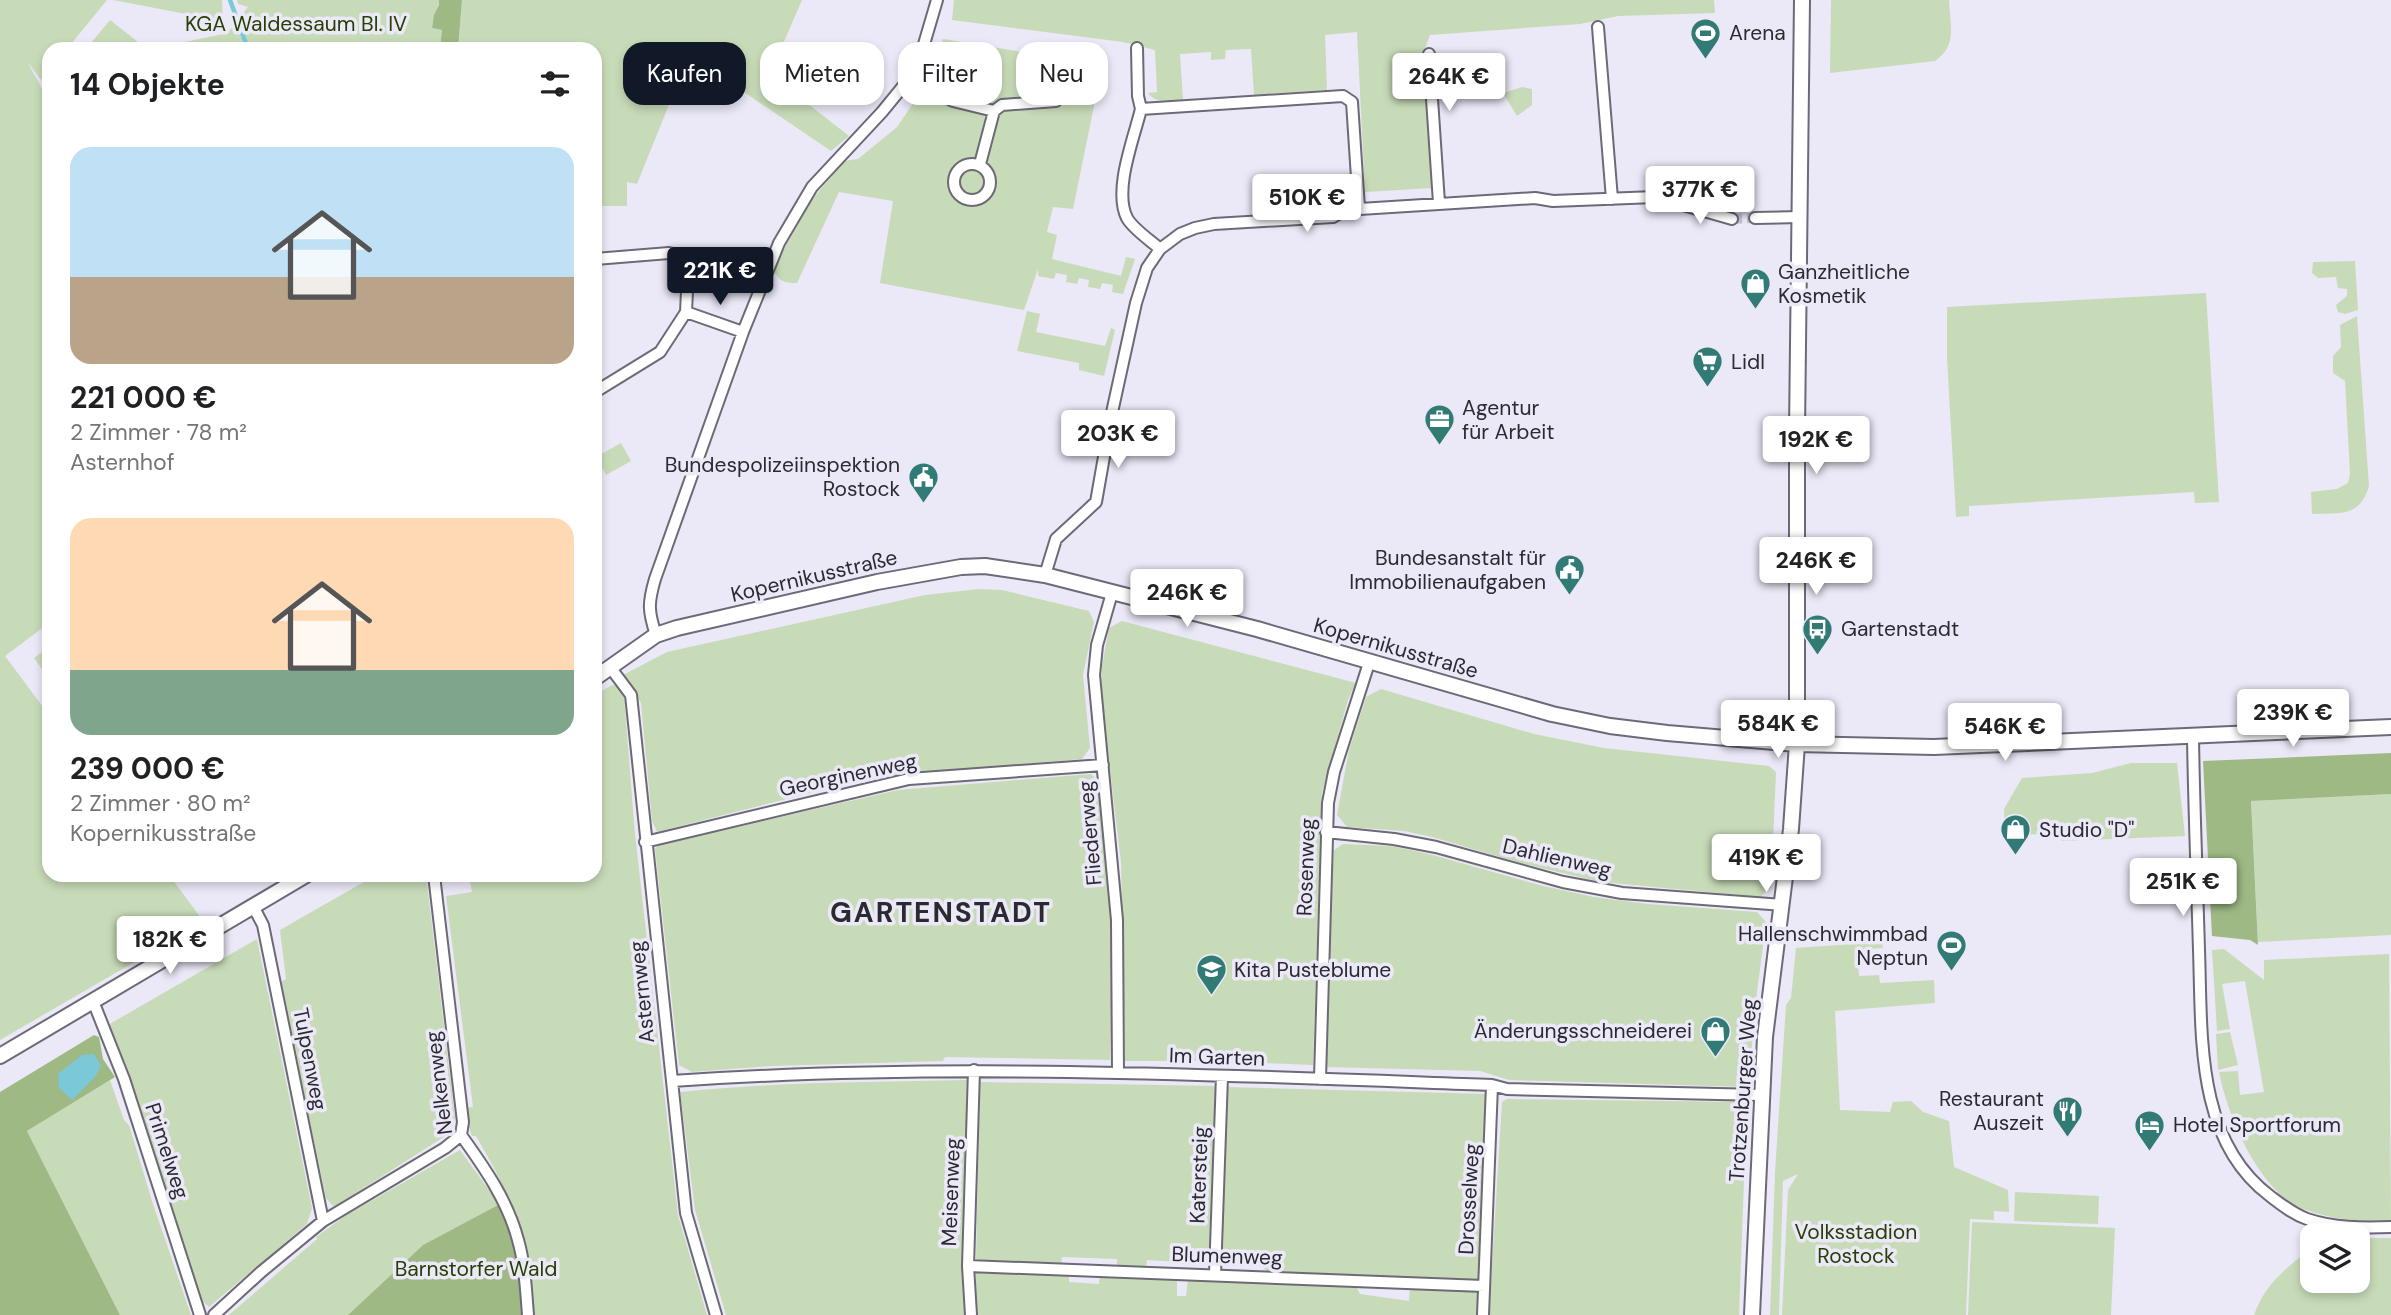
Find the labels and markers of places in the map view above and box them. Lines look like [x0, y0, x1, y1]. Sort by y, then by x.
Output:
sports icon: Arena [1689, 16, 1723, 60]
place label: Arena [1729, 19, 1786, 47]
pin: 264K € [1392, 54, 1506, 113]
pin: 377K € [1643, 166, 1757, 226]
pin: 510K € [1250, 174, 1364, 234]
pin: 221K € [663, 247, 777, 307]
place label: Ganzheitliche Kosmetik [1778, 258, 1910, 310]
shop icon: Ganzheitliche Kosmetik [1738, 267, 1772, 311]
supermarket icon: Lidl [1691, 345, 1725, 389]
place label: Lidl [1731, 348, 1765, 376]
place label: Agentur für Arbeit [1462, 394, 1555, 446]
office icon: Agentur für Arbeit [1422, 403, 1456, 447]
pin: 203K € [1061, 410, 1175, 470]
pin: 192K € [1759, 416, 1873, 476]
place label: Bundespolizeiinspektion Rostock [665, 451, 900, 503]
public building icon: Bundespolizeiinspektion Rostock [906, 460, 940, 504]
pin: 246K € [1759, 538, 1873, 597]
place label: Bundesanstalt für Immobilienaufgaben [1349, 544, 1546, 596]
public building icon: Bundesanstalt für Immobilienaufgaben [1552, 553, 1586, 597]
pin: 246K € [1130, 570, 1244, 629]
bus stop icon: Gartenstadt [1801, 612, 1835, 656]
place label: Gartenstadt [1841, 615, 1959, 643]
pin: 239K € [2236, 690, 2350, 749]
pin: 584K € [1721, 700, 1835, 760]
pin: 546K € [1948, 704, 2062, 763]
shop icon: Studio "D" [1999, 813, 2033, 857]
place label: Studio "D" [2039, 816, 2134, 844]
pin: 419K € [1709, 834, 1823, 894]
pin: 251K € [2126, 858, 2240, 918]
pin: 182K € [113, 916, 227, 976]
place label: Hallenschwimmbad Neptun [1738, 920, 1928, 972]
sports icon: Hallenschwimmbad Neptun [1934, 929, 1968, 973]
school or university icon: Kita Pusteblume [1194, 953, 1228, 997]
place label: Kita Pusteblume [1234, 956, 1391, 984]
shop icon: Änderungsschneiderei [1698, 1014, 1732, 1058]
place label: Änderungsschneiderei [1474, 1017, 1692, 1045]
place label: Restaurant Auszeit [1939, 1085, 2044, 1137]
restaurant icon: Restaurant Auszeit [2050, 1094, 2084, 1138]
hotel icon: Hotel Sportforum [2133, 1108, 2167, 1152]
place label: Hotel Sportforum [2173, 1111, 2341, 1139]

